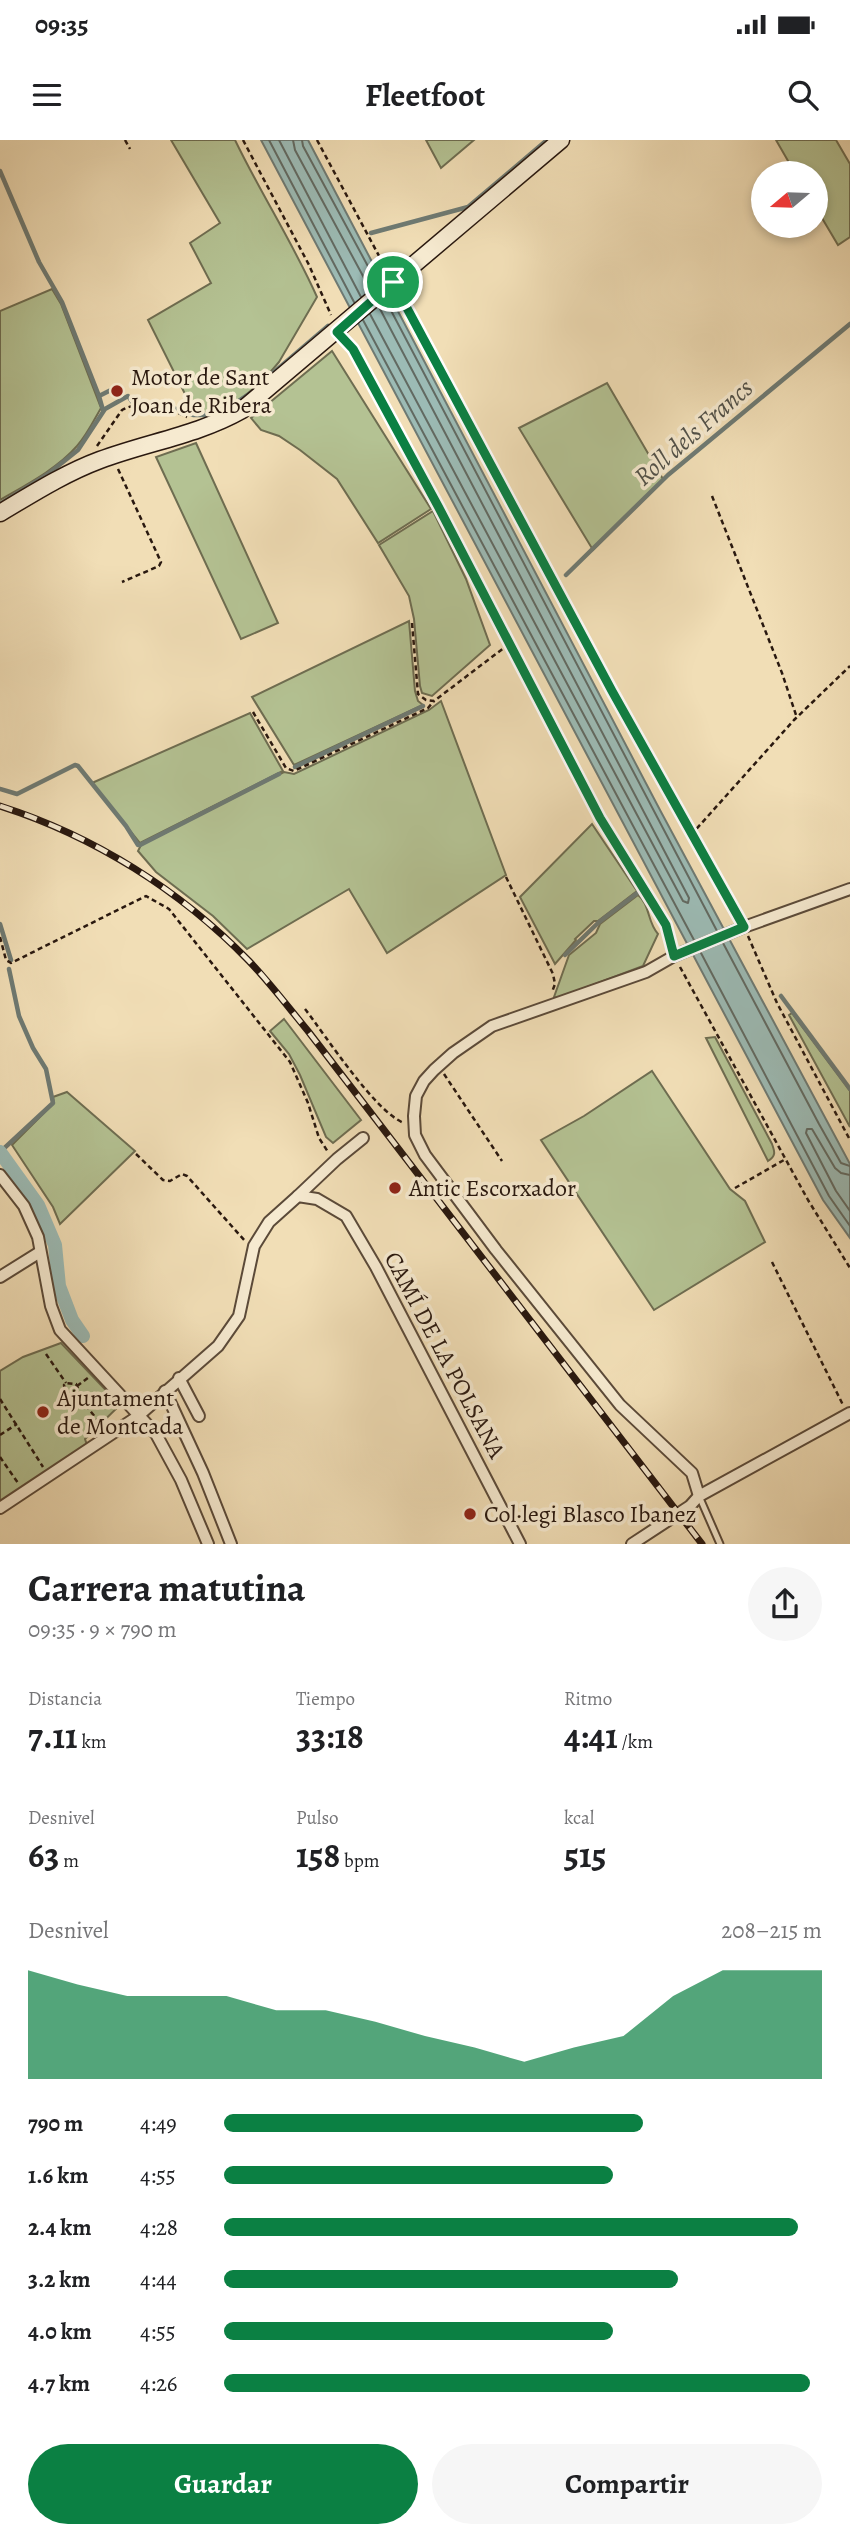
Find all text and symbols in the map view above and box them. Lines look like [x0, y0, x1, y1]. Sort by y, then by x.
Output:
text: 09:35 [35, 7, 89, 42]
text: Fleetfoot [365, 73, 485, 117]
icon: menu [28, 76, 66, 114]
icon: search [784, 76, 822, 114]
north arrow [751, 161, 828, 238]
map controls [751, 161, 828, 238]
pin [363, 252, 423, 312]
icon: arrive [374, 263, 412, 301]
place label: Motor de Sant Joan de Ribera [131, 361, 272, 421]
water label: Roll dels Francs [626, 371, 760, 494]
marker: Motor de Sant Joan de Ribera [109, 383, 125, 399]
place label: Antic Escorxador [408, 1172, 576, 1204]
marker: Antic Escorxador [387, 1180, 403, 1196]
street label: CAMÍ DE LA POLSANA [377, 1246, 514, 1465]
place label: Ajuntament de Montcada [56, 1382, 184, 1442]
marker: Ajuntament de Montcada [35, 1404, 51, 1420]
place label: Col·legi Blasco Ibanez [484, 1498, 697, 1530]
marker: Col·legi Blasco Ibanez [462, 1506, 478, 1522]
text: Carrera matutina [28, 1562, 305, 1614]
button: share [748, 1567, 822, 1641]
text: 09:35 · 9 × 790 m [28, 1614, 177, 1645]
text: Distancia [28, 1686, 102, 1712]
text: Tiempo [296, 1686, 355, 1712]
text: Ritmo [564, 1686, 612, 1712]
text: 7.11 [28, 1712, 78, 1760]
text: 33:18 [296, 1712, 364, 1760]
text: 4:41 [564, 1712, 618, 1760]
text: km [78, 1729, 107, 1755]
text: /km [618, 1729, 653, 1755]
text: Desnivel [28, 1805, 95, 1831]
text: Pulso [296, 1805, 338, 1831]
text: kcal [564, 1805, 594, 1831]
text: 63 [28, 1831, 59, 1879]
text: 158 [296, 1831, 340, 1879]
text: 515 [564, 1831, 606, 1879]
text: m [59, 1848, 79, 1874]
text: bpm [340, 1848, 380, 1874]
text: Desnivel [28, 1915, 109, 1946]
text: 208–215 m [721, 1915, 822, 1946]
text: 790 m [28, 2108, 83, 2139]
text: 4:49 [140, 2108, 177, 2139]
text: 1.6 km [28, 2160, 88, 2191]
text: 4:55 [140, 2160, 176, 2191]
text: 2.4 km [28, 2212, 91, 2243]
text: 4:28 [140, 2212, 178, 2243]
text: 3.2 km [28, 2264, 91, 2295]
text: 4:44 [140, 2264, 177, 2295]
text: 4.0 km [28, 2316, 92, 2347]
text: 4:55 [140, 2316, 176, 2347]
text: 4.7 km [28, 2368, 90, 2399]
text: 4:26 [140, 2368, 177, 2399]
button: Guardar [28, 2444, 418, 2524]
button: Compartir [432, 2444, 822, 2524]

